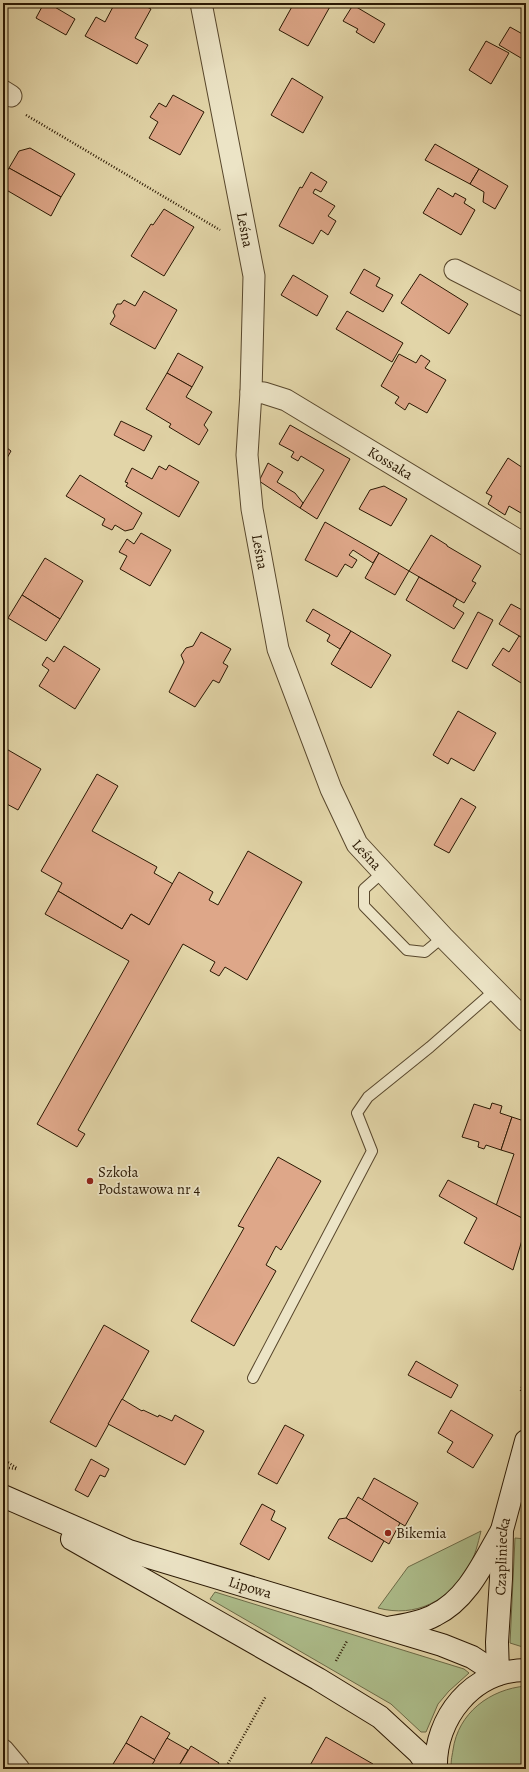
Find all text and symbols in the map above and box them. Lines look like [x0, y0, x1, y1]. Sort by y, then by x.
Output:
street label: Leśna [232, 210, 258, 249]
street label: Kossaka [364, 442, 417, 484]
street label: Leśna [247, 532, 273, 571]
street label: Leśna [347, 835, 386, 875]
place label: Szkoła Podstawowa nr 4 [98, 1162, 201, 1199]
marker: Szkoła Podstawowa nr 4 [85, 1176, 95, 1186]
street label: Czapliniecka [490, 1515, 515, 1596]
place label: Bikemia [396, 1523, 447, 1543]
marker: Bikemia [383, 1528, 393, 1538]
street label: Lipowa [226, 1571, 274, 1603]

